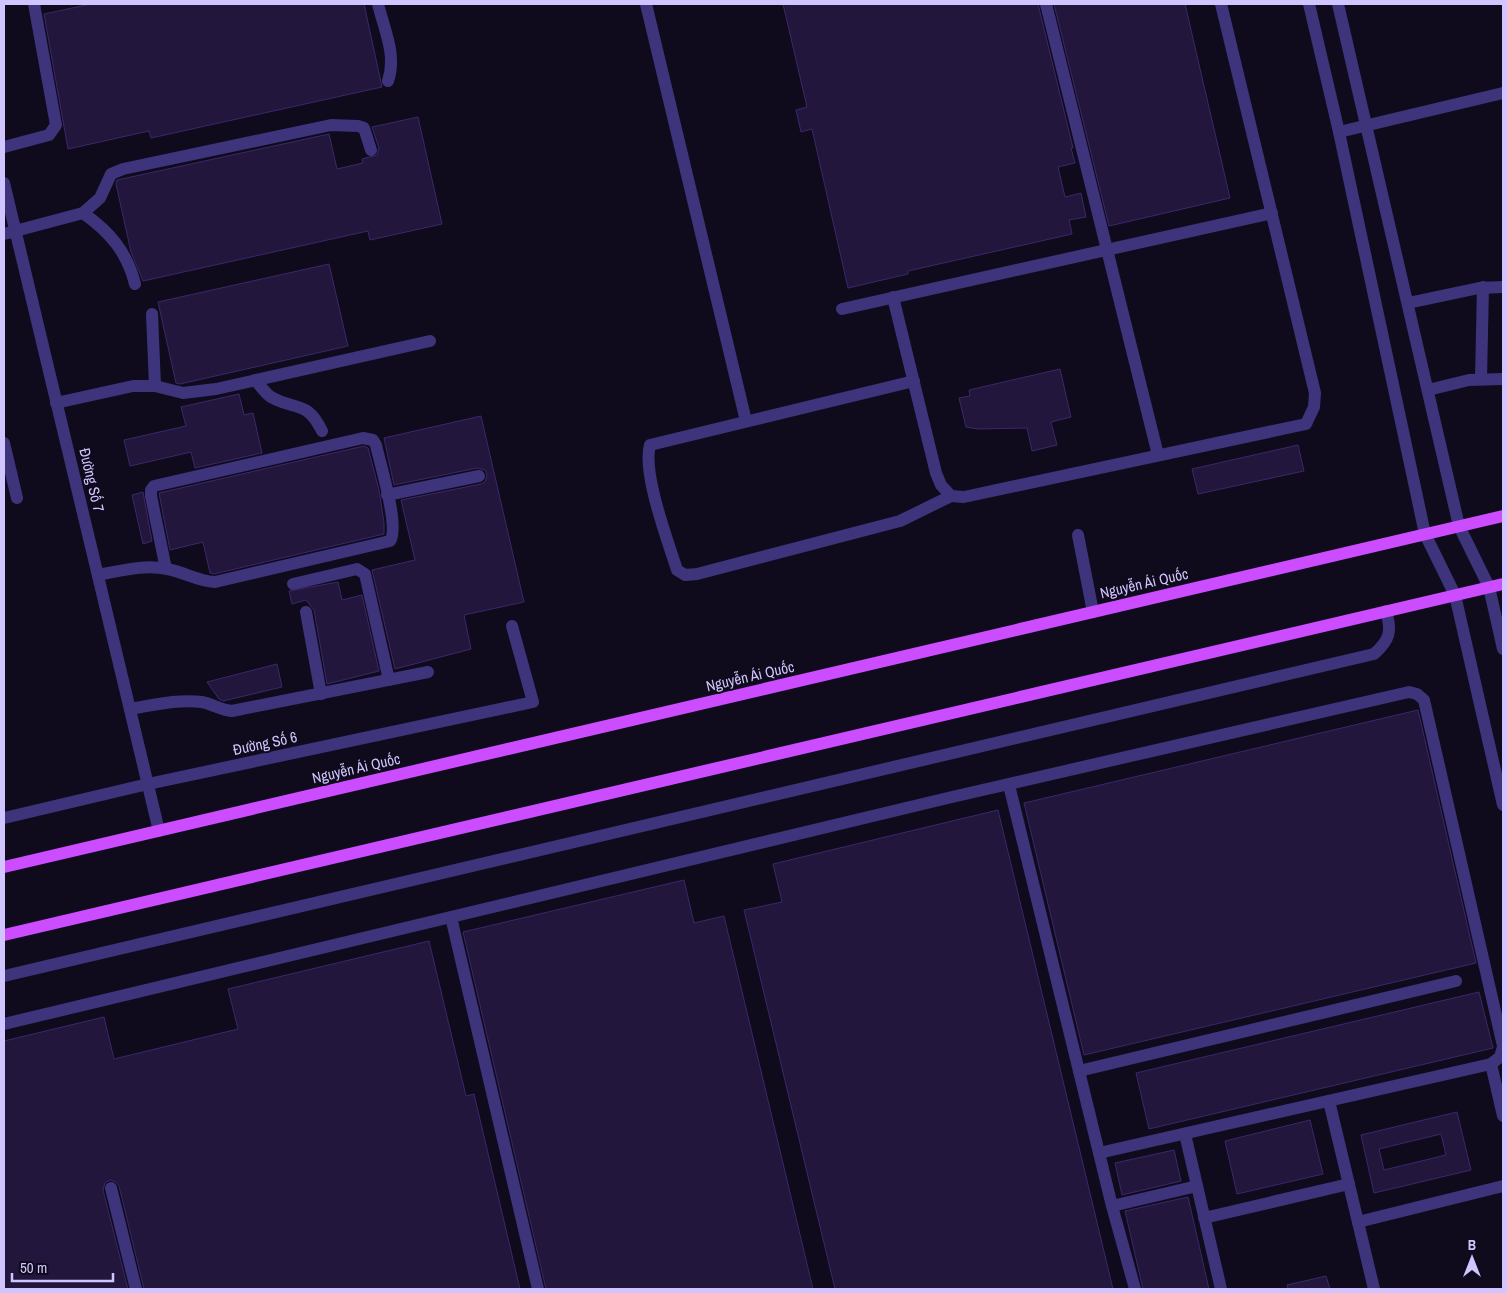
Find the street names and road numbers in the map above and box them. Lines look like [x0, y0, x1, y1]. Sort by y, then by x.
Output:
street label: Đường Số 7 [74, 446, 110, 514]
street label: Nguyễn Ái Quốc [1098, 563, 1190, 603]
street label: Nguyễn Ái Quốc [704, 656, 796, 696]
street label: Đường Số 6 [231, 726, 299, 760]
street label: Nguyễn Ái Quốc [310, 748, 402, 788]

